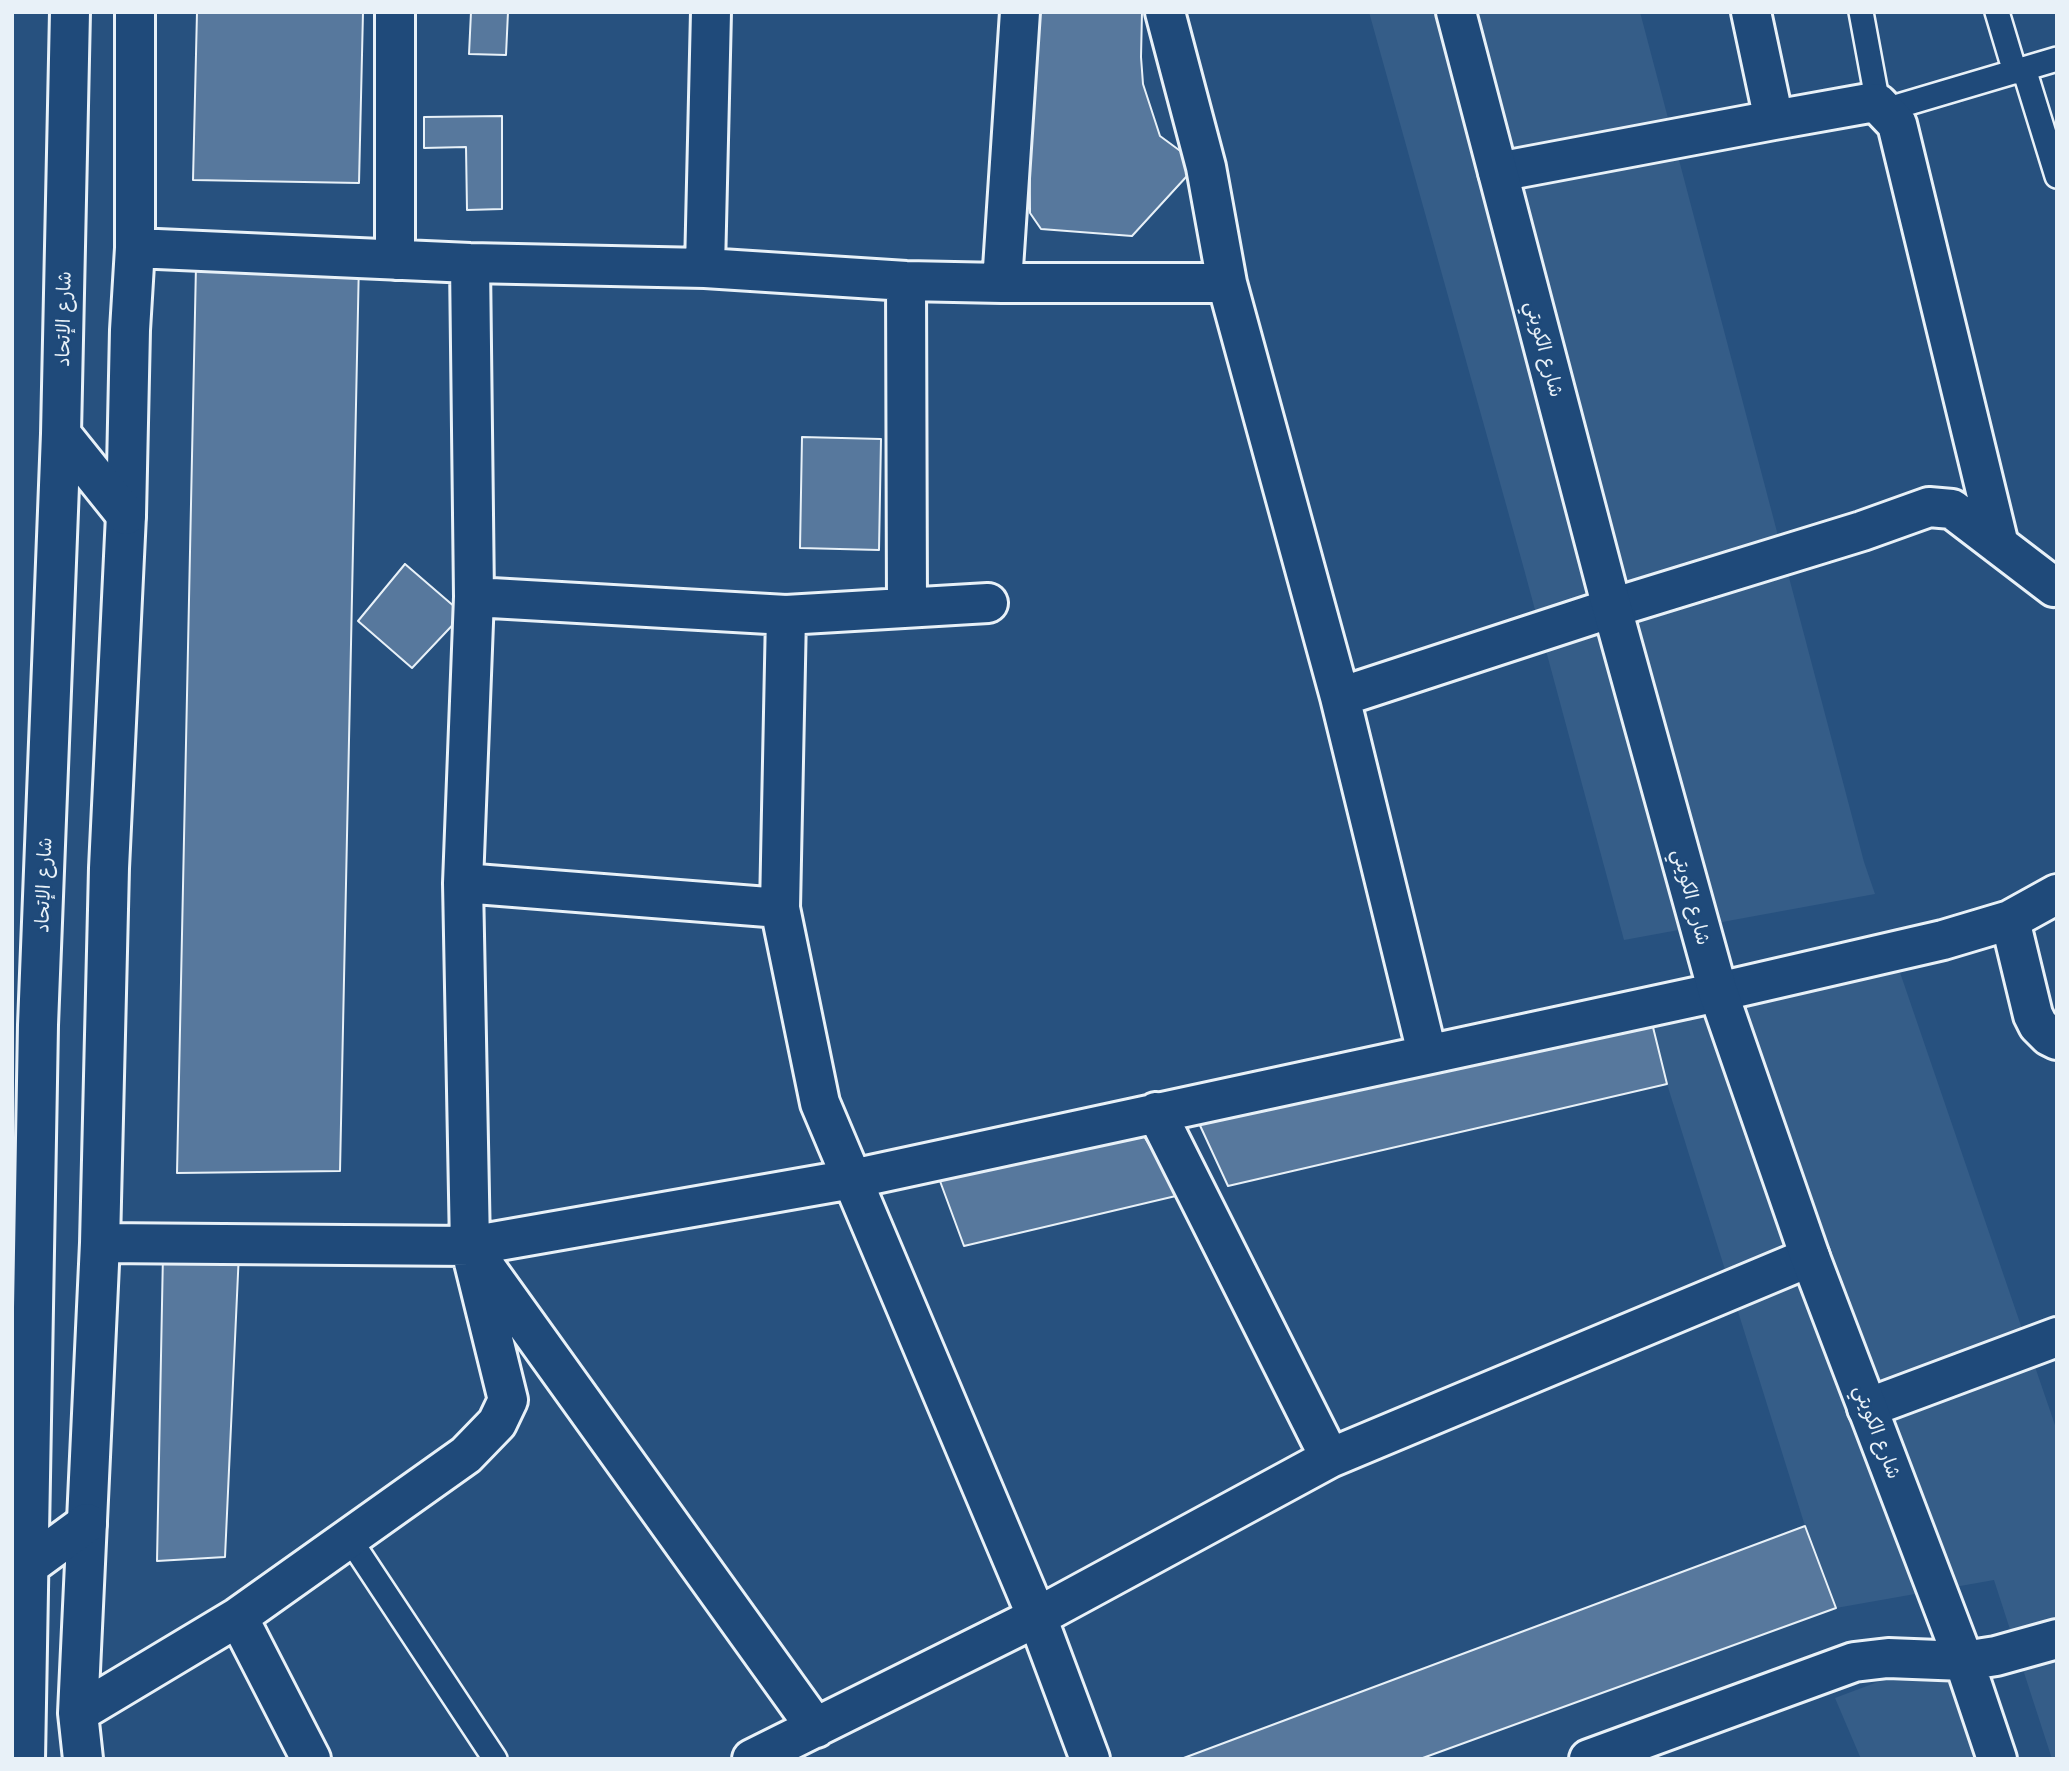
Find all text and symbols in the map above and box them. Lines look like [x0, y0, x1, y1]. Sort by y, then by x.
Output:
street label: شارع الإتحاد [52, 271, 76, 367]
street label: شارع الكويتي [1520, 298, 1568, 400]
street label: شارع الإتحاد [31, 837, 57, 933]
street label: شارع الكويتي [1667, 846, 1715, 948]
street label: شارع الكويتي [1849, 1382, 1905, 1482]

